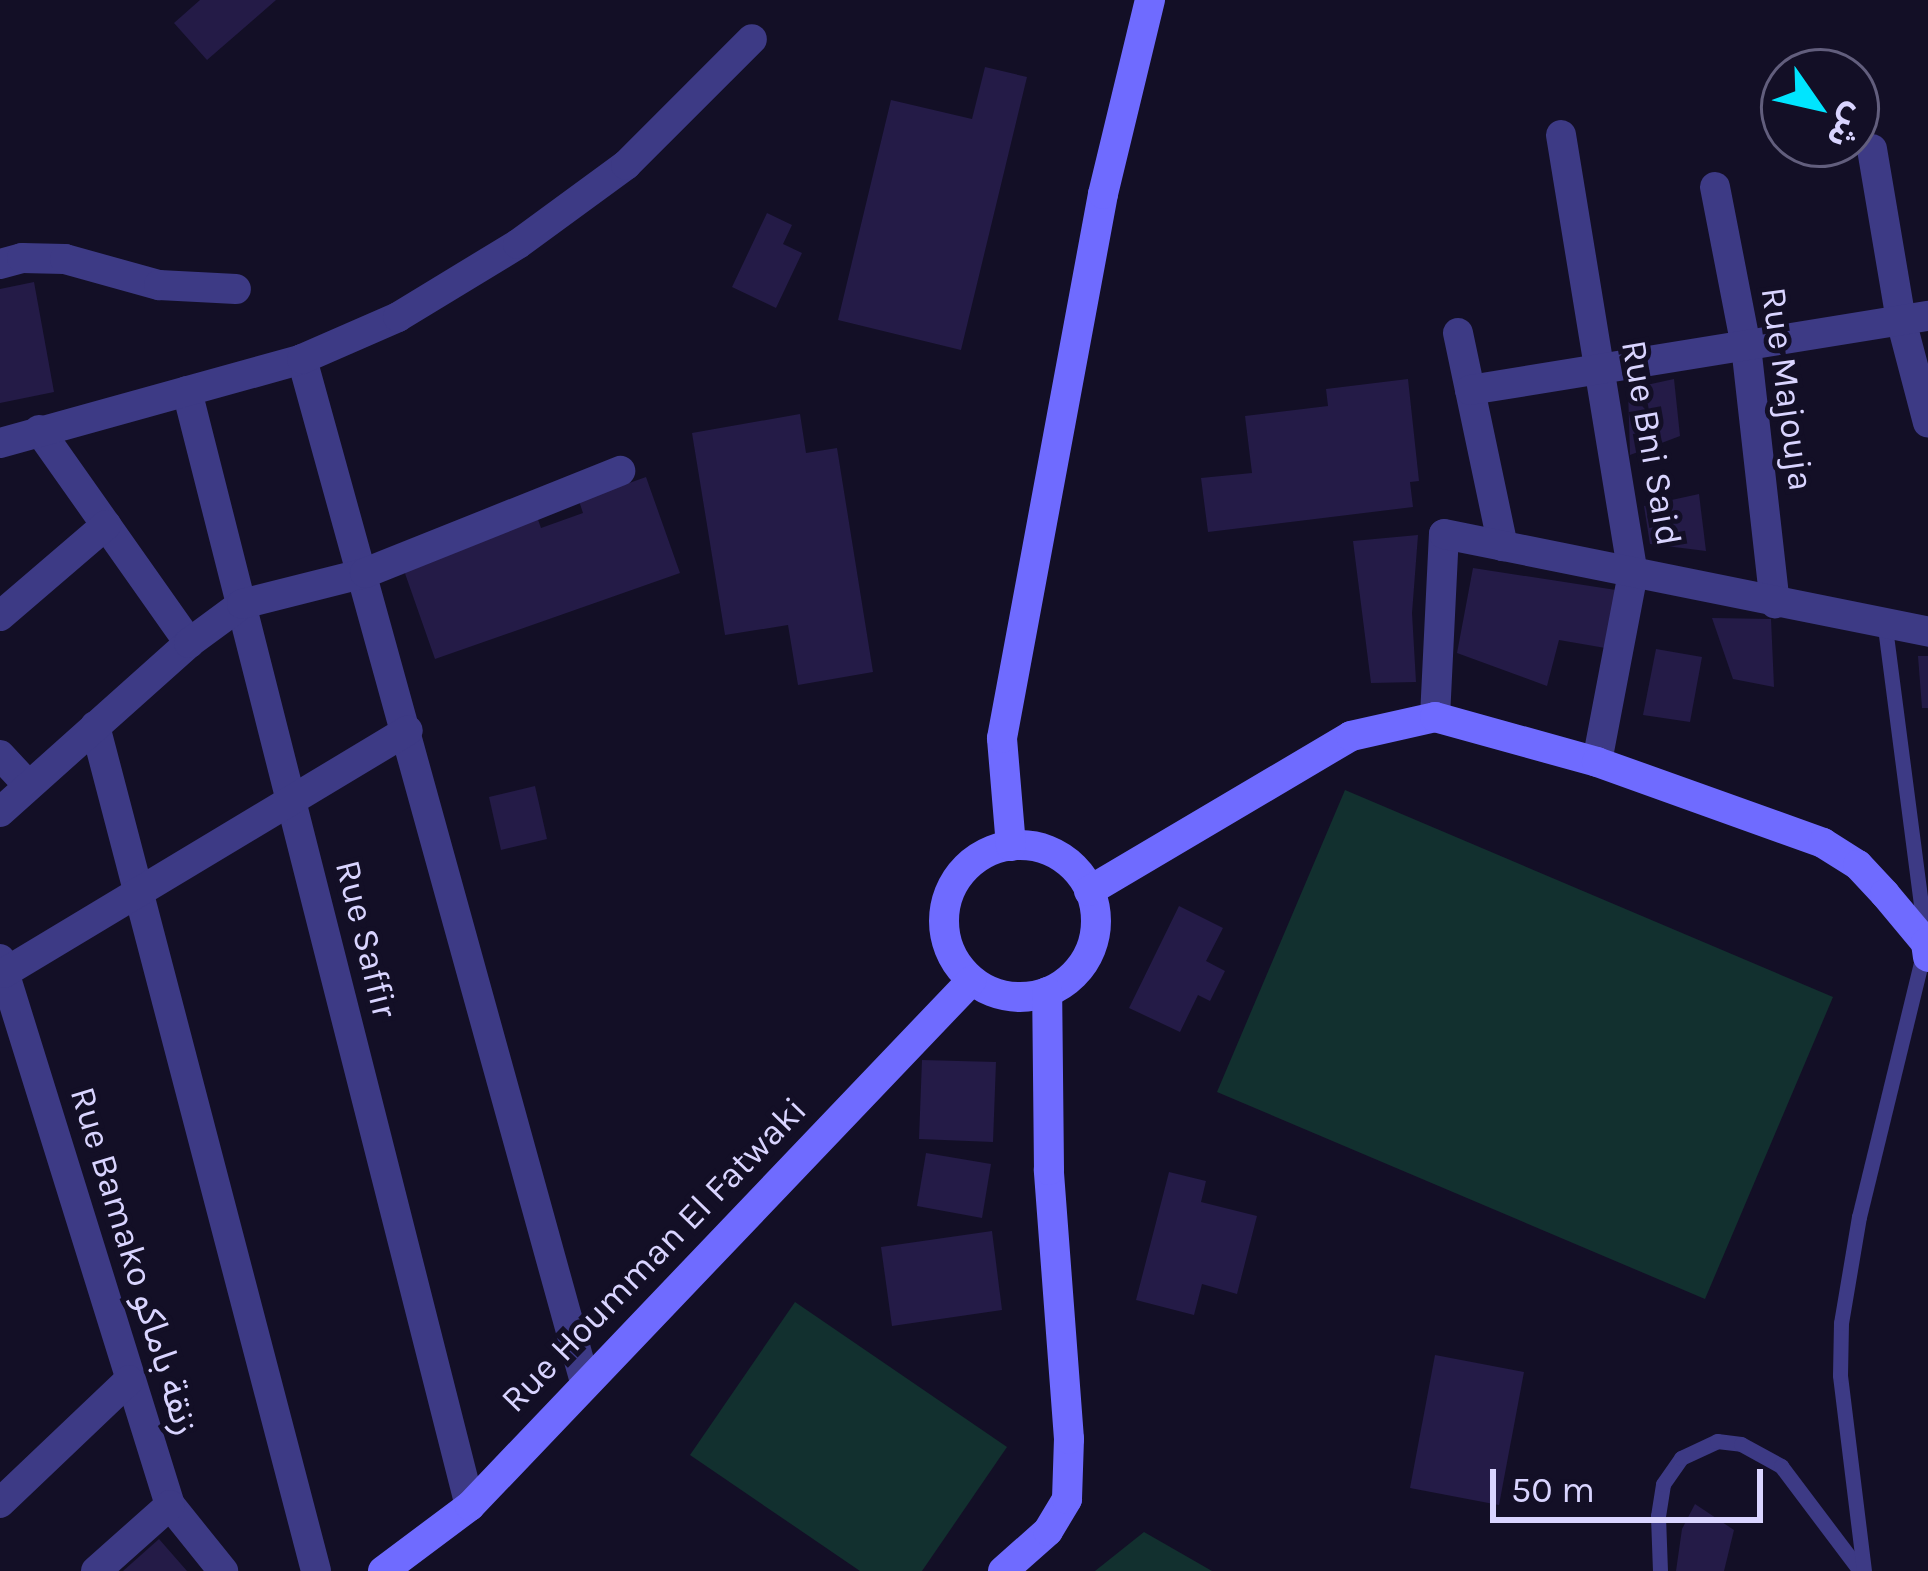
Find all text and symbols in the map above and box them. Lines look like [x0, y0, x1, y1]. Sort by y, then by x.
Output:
north arrow [1760, 48, 1880, 168]
text: ش [1819, 97, 1876, 156]
street label: Rue Majouja [1751, 284, 1823, 494]
street label: Rue Bni Said [1612, 337, 1690, 549]
street label: Rue Saffir [326, 856, 406, 1022]
street label: Rue Bamako زنقة باماكو [60, 1082, 208, 1440]
street label: Rue Houmman El Fatwaki [492, 1089, 816, 1421]
scale bar [1496, 1445, 1769, 1519]
text: 50 m [1511, 1469, 1595, 1511]

